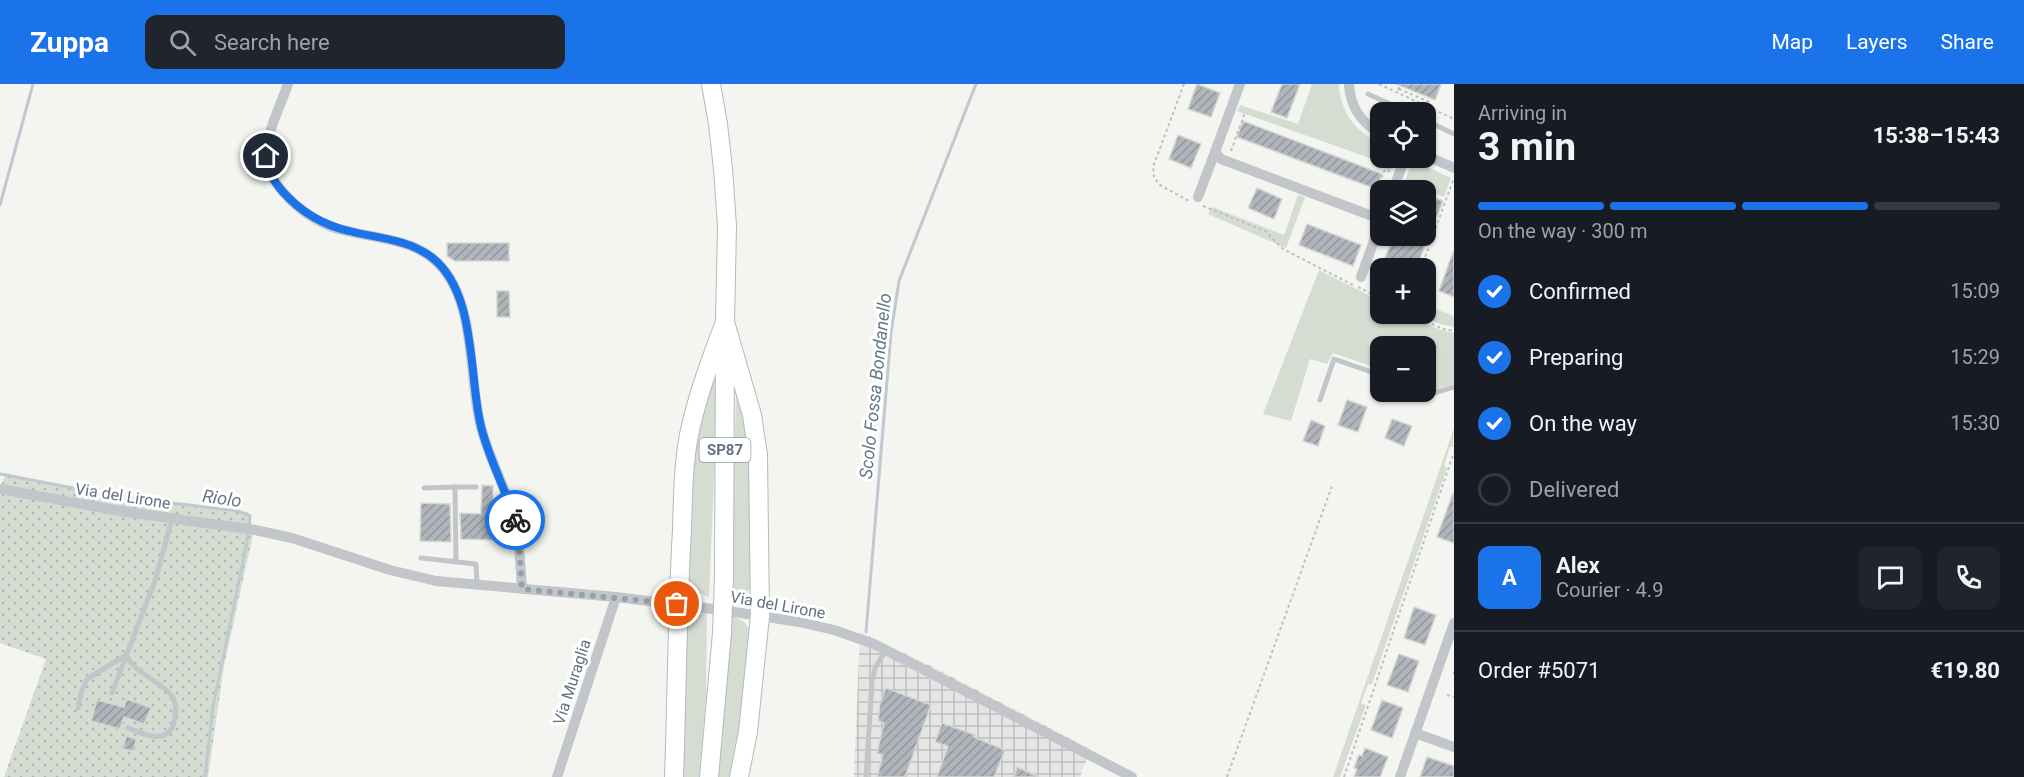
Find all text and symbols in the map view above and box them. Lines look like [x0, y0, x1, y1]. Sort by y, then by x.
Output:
search box [145, 15, 565, 69]
text: Zuppa [30, 26, 109, 59]
icon: search [166, 26, 199, 59]
text: Search here [214, 30, 330, 55]
text: Map [1771, 30, 1813, 54]
text: Layers [1846, 30, 1907, 54]
text: Share [1940, 30, 1994, 54]
text: Arriving in [1478, 101, 1567, 125]
map controls [1370, 102, 1436, 402]
button: locate [1370, 102, 1436, 168]
text: 15:38–15:43 [1873, 123, 2000, 148]
text: 3 min [1478, 124, 1576, 170]
pin [240, 130, 291, 181]
icon: home [249, 139, 282, 172]
button: layers [1370, 180, 1436, 246]
text: On the way · 300 m [1478, 219, 1647, 243]
button: + [1370, 258, 1436, 324]
icon: check [1478, 275, 1511, 308]
text: Confirmed [1529, 279, 1631, 304]
text: 15:09 [1950, 279, 2000, 303]
water label: Scolo Fossa Bondanello [855, 292, 895, 480]
button: − [1370, 336, 1436, 402]
icon: check [1478, 341, 1511, 374]
text: Preparing [1529, 345, 1623, 370]
text: 15:29 [1950, 345, 2000, 369]
icon: check [1478, 407, 1511, 440]
text: On the way [1529, 411, 1637, 436]
text: 15:30 [1950, 411, 2000, 435]
road number: SP87 [700, 438, 750, 462]
text: Delivered [1529, 477, 1619, 502]
street label: Via del Lirone [74, 479, 172, 513]
water label: Riolo [201, 485, 243, 511]
courier [485, 490, 545, 550]
icon: bike [499, 504, 532, 537]
button: chat [1859, 546, 1922, 609]
button: phone [1937, 546, 2000, 609]
text: Alex [1556, 553, 1600, 578]
text: A [1502, 565, 1517, 590]
pin [651, 578, 702, 629]
text: Courier · 4.9 [1556, 578, 1663, 602]
icon: bag [660, 587, 693, 620]
street label: Via del Lirone [729, 587, 827, 623]
street label: Via Muraglia [549, 637, 595, 727]
text: Order #5071 [1478, 658, 1600, 683]
text: €19.80 [1931, 658, 2000, 683]

